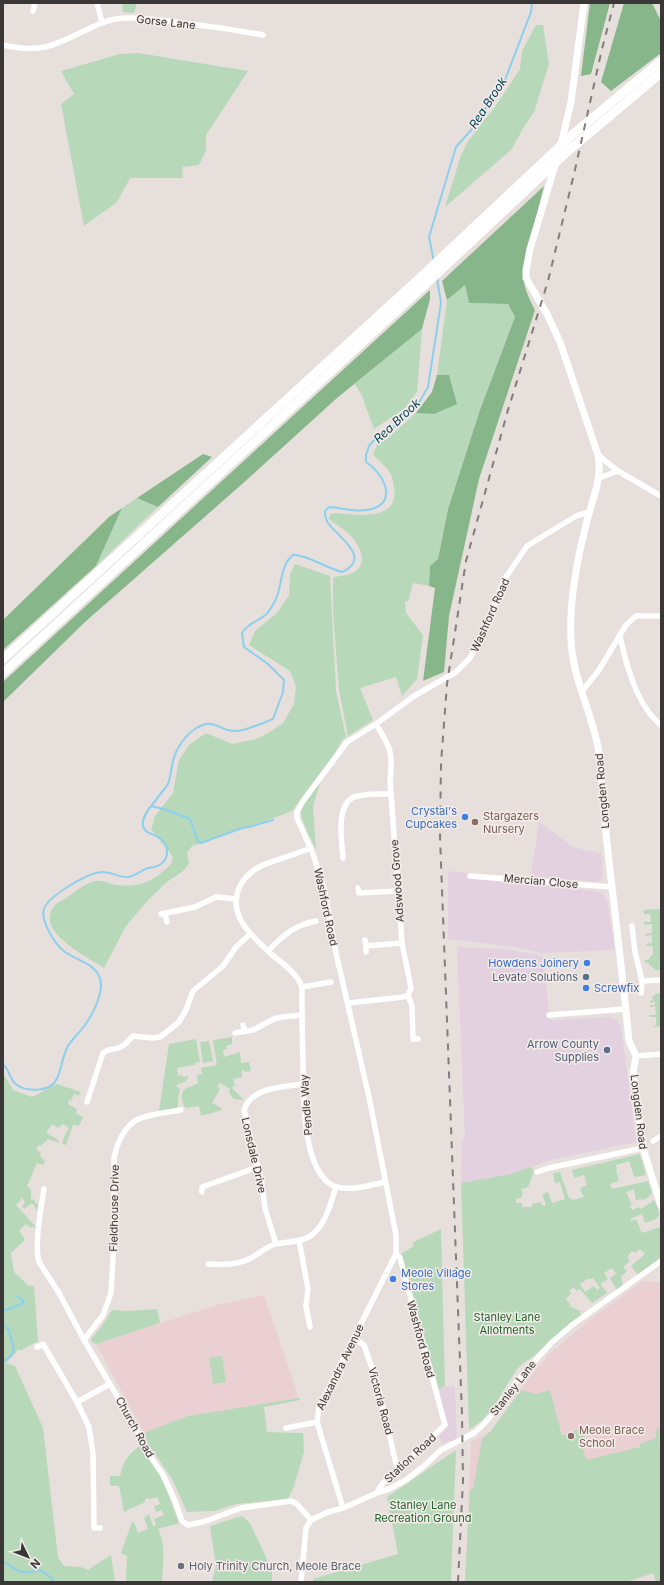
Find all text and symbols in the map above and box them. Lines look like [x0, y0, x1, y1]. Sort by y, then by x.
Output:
street label: Gorse Lane [136, 12, 196, 32]
water label: Rea Brook [465, 74, 510, 131]
water label: Rea Brook [370, 395, 423, 446]
street label: Washford Road [467, 576, 513, 654]
street label: Longden Road [592, 753, 612, 829]
place label: Crystal's Cupcakes [405, 804, 457, 831]
place label: Stargazers Nursery [483, 809, 539, 836]
marker: Crystal's Cupcakes [460, 812, 470, 822]
marker: Stargazers Nursery [470, 817, 480, 827]
street label: Adswood Grove [387, 839, 407, 923]
street label: Washford Road [311, 867, 341, 947]
street label: Mercian Close [503, 871, 579, 891]
place label: Howdens Joinery [488, 956, 579, 970]
marker: Howdens Joinery [582, 958, 592, 968]
place label: Levate Solutions [492, 970, 578, 984]
marker: Levate Solutions [581, 972, 591, 982]
place label: Screwfix [594, 981, 639, 995]
marker: Screwfix [581, 983, 591, 993]
place label: Arrow County Supplies [527, 1037, 599, 1064]
marker: Arrow County Supplies [602, 1045, 612, 1055]
street label: Pendle Way [297, 1074, 315, 1136]
street label: Longden Road [627, 1074, 651, 1150]
street label: Lonsdale Drive [238, 1116, 270, 1194]
street label: Fieldhouse Drive [106, 1164, 122, 1252]
place label: Meole Village Stores [401, 1266, 471, 1293]
marker: Meole Village Stores [388, 1274, 398, 1284]
street label: Washford Road [404, 1299, 438, 1379]
park label: Stanley Lane Allotments [474, 1310, 540, 1337]
street label: Alexandra Avenue [313, 1322, 367, 1412]
street label: Stanley Lane [487, 1357, 539, 1419]
street label: Victoria Road [365, 1366, 397, 1436]
street label: Church Road [113, 1394, 157, 1460]
place label: Meole Brace School [579, 1423, 644, 1450]
street label: Station Road [381, 1430, 439, 1486]
marker: Meole Brace School [566, 1431, 576, 1441]
park label: Stanley Lane Recreation Ground [374, 1498, 472, 1525]
north arrow [8, 1537, 48, 1577]
text: N [27, 1556, 43, 1572]
place label: Holy Trinity Church, Meole Brace [189, 1559, 361, 1573]
marker: Holy Trinity Church, Meole Brace [176, 1561, 186, 1571]

